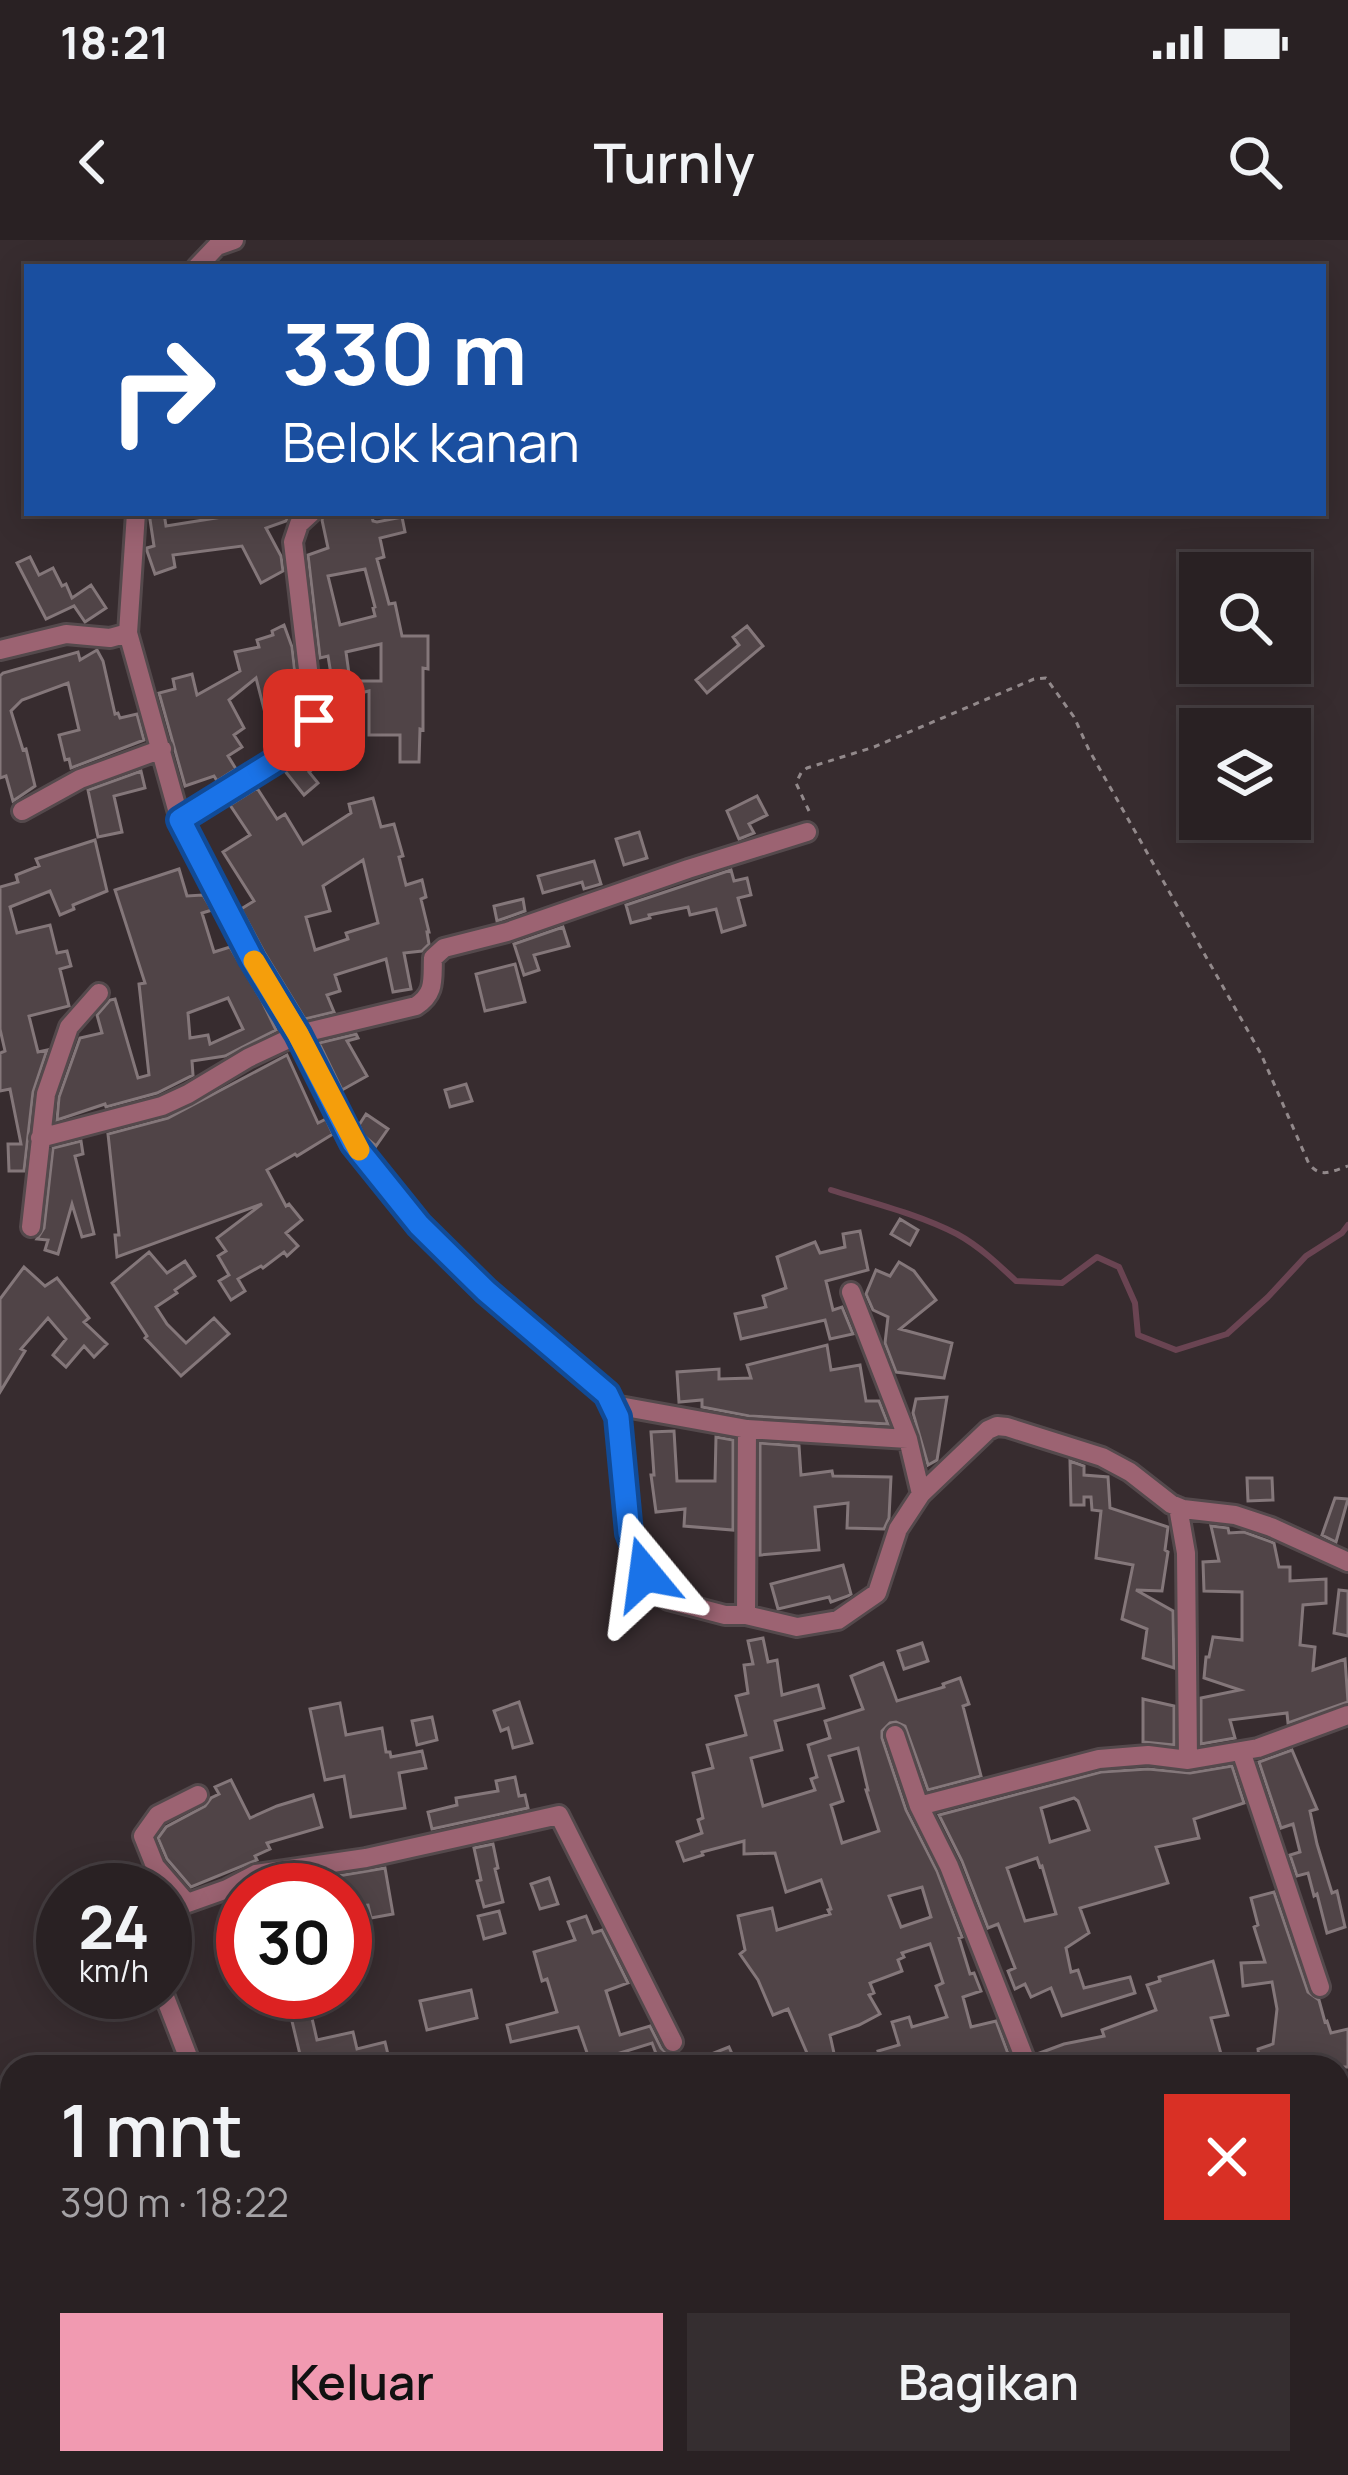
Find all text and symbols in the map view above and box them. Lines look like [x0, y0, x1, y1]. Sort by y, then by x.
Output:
text: 18:21 [60, 11, 169, 73]
text: Turnly [593, 125, 755, 199]
icon: back [60, 129, 126, 195]
icon: search [1222, 129, 1288, 195]
text: 330 m [282, 295, 527, 410]
icon: right [84, 312, 240, 468]
text: Belok kanan [282, 404, 580, 478]
map controls [1179, 552, 1311, 840]
button: search [1179, 552, 1311, 684]
pin [263, 669, 365, 771]
icon: arrive [281, 687, 347, 753]
button: layers [1179, 708, 1311, 840]
position arrow [582, 1511, 708, 1637]
speed limit sign: 30 [216, 1863, 372, 2019]
text: 24 [78, 1885, 150, 1967]
text: km/h [79, 1950, 149, 1991]
text: 1 mnt [60, 2080, 243, 2179]
button: close [1164, 2094, 1290, 2220]
text: 390 m · 18:22 [60, 2175, 289, 2229]
button: Keluar [60, 2313, 663, 2451]
button: Bagikan [687, 2313, 1290, 2451]

